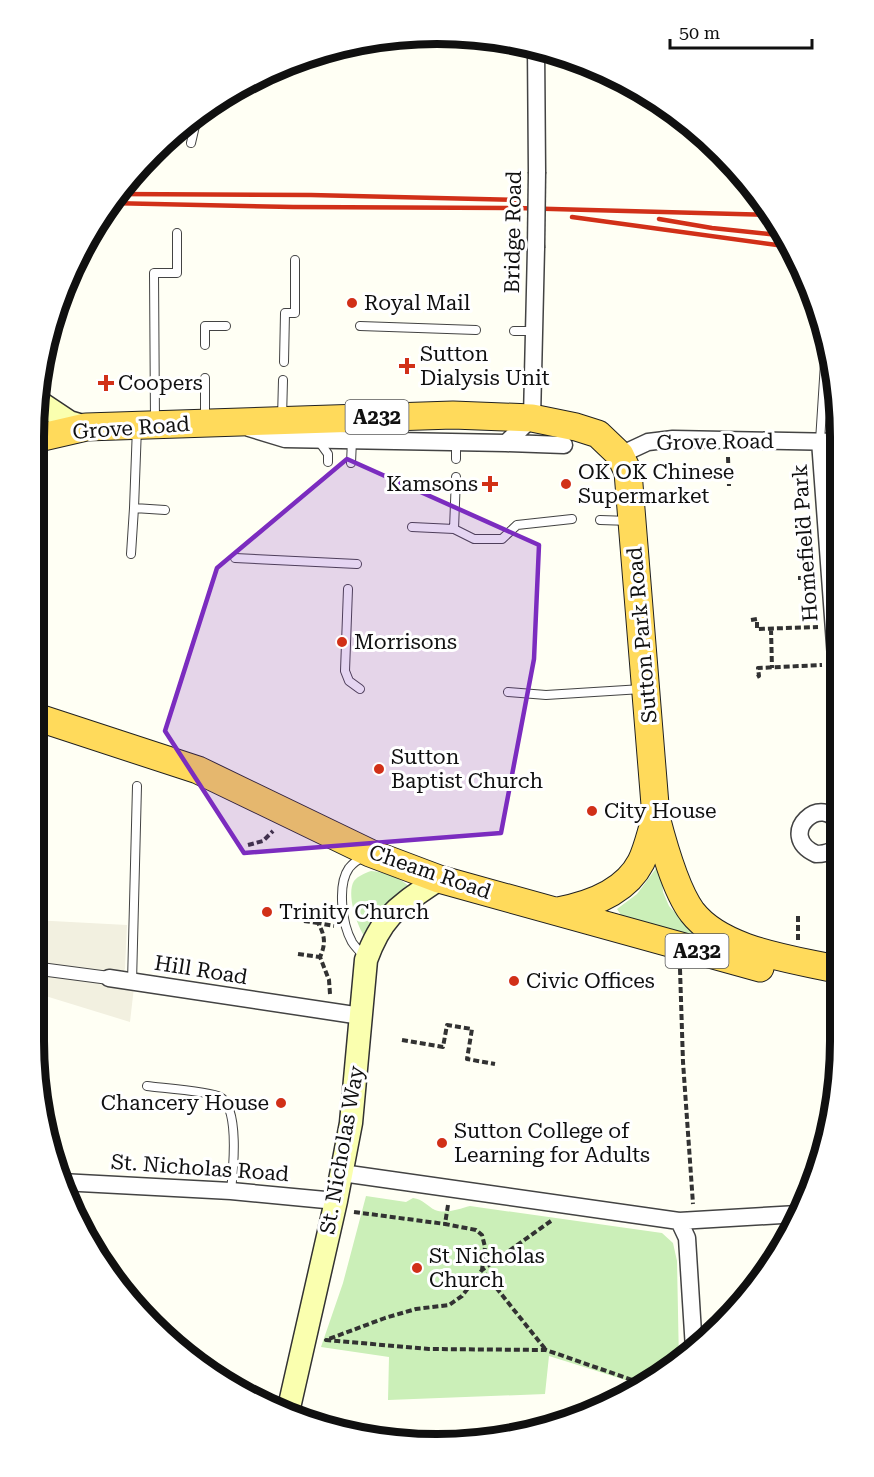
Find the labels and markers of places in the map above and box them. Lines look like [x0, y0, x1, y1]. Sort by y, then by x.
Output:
place label: Royal Mail [364, 291, 471, 315]
marker: Royal Mail [345, 296, 359, 310]
place label: Sutton Dialysis Unit [420, 342, 550, 390]
marker: Sutton Dialysis Unit [398, 357, 416, 375]
place label: Coopers [118, 371, 203, 395]
marker: Coopers [99, 376, 113, 390]
place label: OK OK Chinese Supermarket [578, 460, 734, 508]
place label: Kamsons [386, 472, 478, 496]
marker: Kamsons [483, 477, 497, 491]
marker: OK OK Chinese Supermarket [559, 477, 573, 491]
place label: Morrisons [354, 630, 457, 654]
marker: Morrisons [335, 635, 349, 649]
place label: Sutton Baptist Church [391, 745, 543, 793]
marker: Sutton Baptist Church [372, 762, 386, 776]
place label: City House [604, 799, 716, 823]
marker: City House [585, 804, 599, 818]
place label: Trinity Church [279, 900, 430, 924]
marker: Trinity Church [260, 905, 274, 919]
place label: Civic Offices [526, 969, 655, 993]
marker: Civic Offices [507, 974, 521, 988]
place label: Chancery House [101, 1091, 269, 1115]
marker: Chancery House [274, 1096, 288, 1110]
place label: Sutton College of Learning for Adults [454, 1119, 650, 1167]
marker: Sutton College of Learning for Adults [435, 1136, 449, 1150]
place label: St Nicholas Church [429, 1244, 545, 1292]
marker: St Nicholas Church [410, 1261, 424, 1275]

